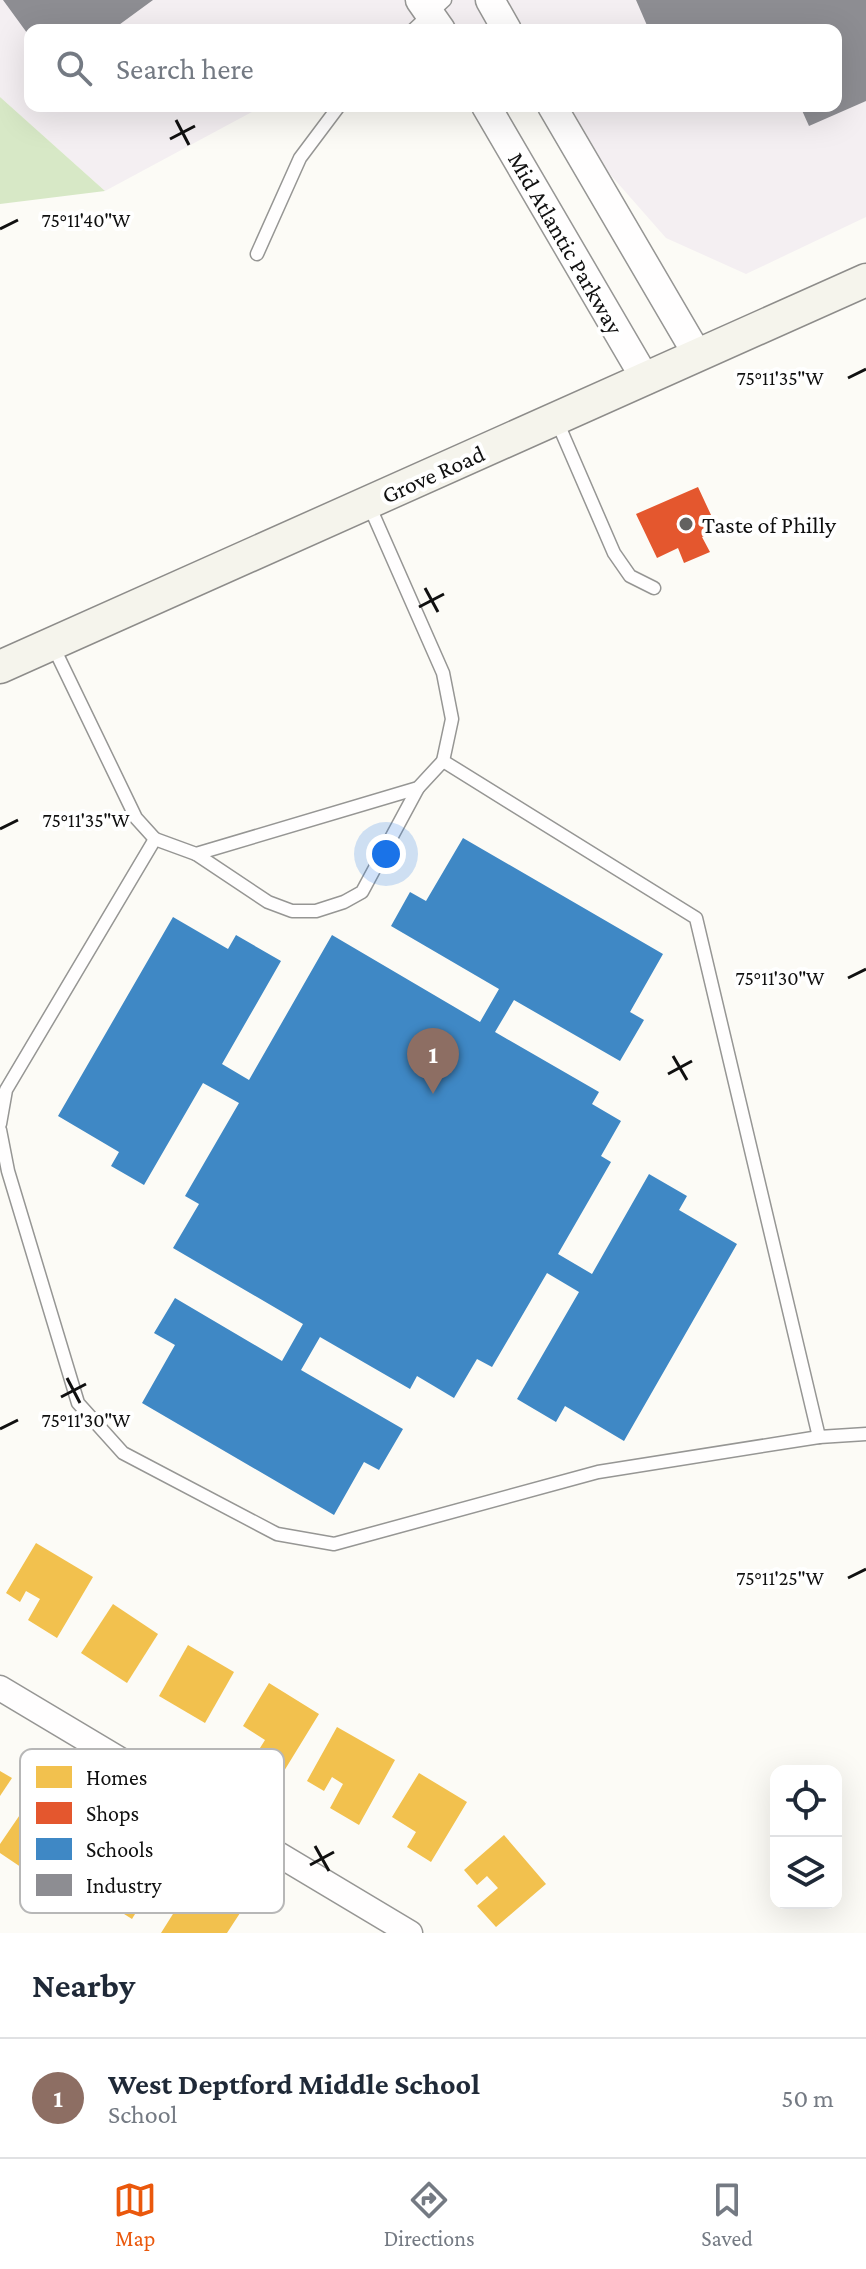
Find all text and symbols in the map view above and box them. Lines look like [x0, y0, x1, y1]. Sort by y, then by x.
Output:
search box [24, 24, 842, 112]
icon: search [52, 46, 96, 90]
text: Search here [116, 52, 254, 85]
street label: Mid Atlantic Parkway [503, 147, 630, 340]
text: 75°11'40"W [42, 209, 131, 231]
text: 75°11'35"W [736, 367, 824, 389]
street label: Grove Road [377, 439, 489, 509]
place label: Taste of Philly [702, 511, 837, 538]
marker: Taste of Philly [677, 515, 695, 533]
text: 75°11'35"W [42, 809, 130, 831]
your location [366, 834, 406, 874]
text: 75°11'30"W [736, 967, 825, 989]
pin: 1 [407, 1028, 459, 1094]
text: 75°11'30"W [42, 1409, 131, 1431]
text: 75°11'25"W [736, 1567, 824, 1589]
legend [20, 1749, 284, 1913]
text: Homes [86, 1765, 147, 1790]
map controls [770, 1765, 842, 1909]
button: locate [770, 1765, 842, 1837]
text: Shops [86, 1801, 139, 1826]
text: Schools [86, 1837, 153, 1862]
button: layers [770, 1837, 842, 1909]
text: Industry [86, 1873, 163, 1898]
text: Nearby [32, 1967, 135, 2004]
text: West Deptford Middle School [108, 2067, 480, 2100]
text: 1 [53, 2084, 63, 2113]
text: 50 m [781, 2084, 834, 2113]
text: School [108, 2100, 177, 2129]
tab: Map [113, 2178, 157, 2251]
tab: Directions [384, 2178, 475, 2251]
tab: Saved [701, 2178, 753, 2251]

